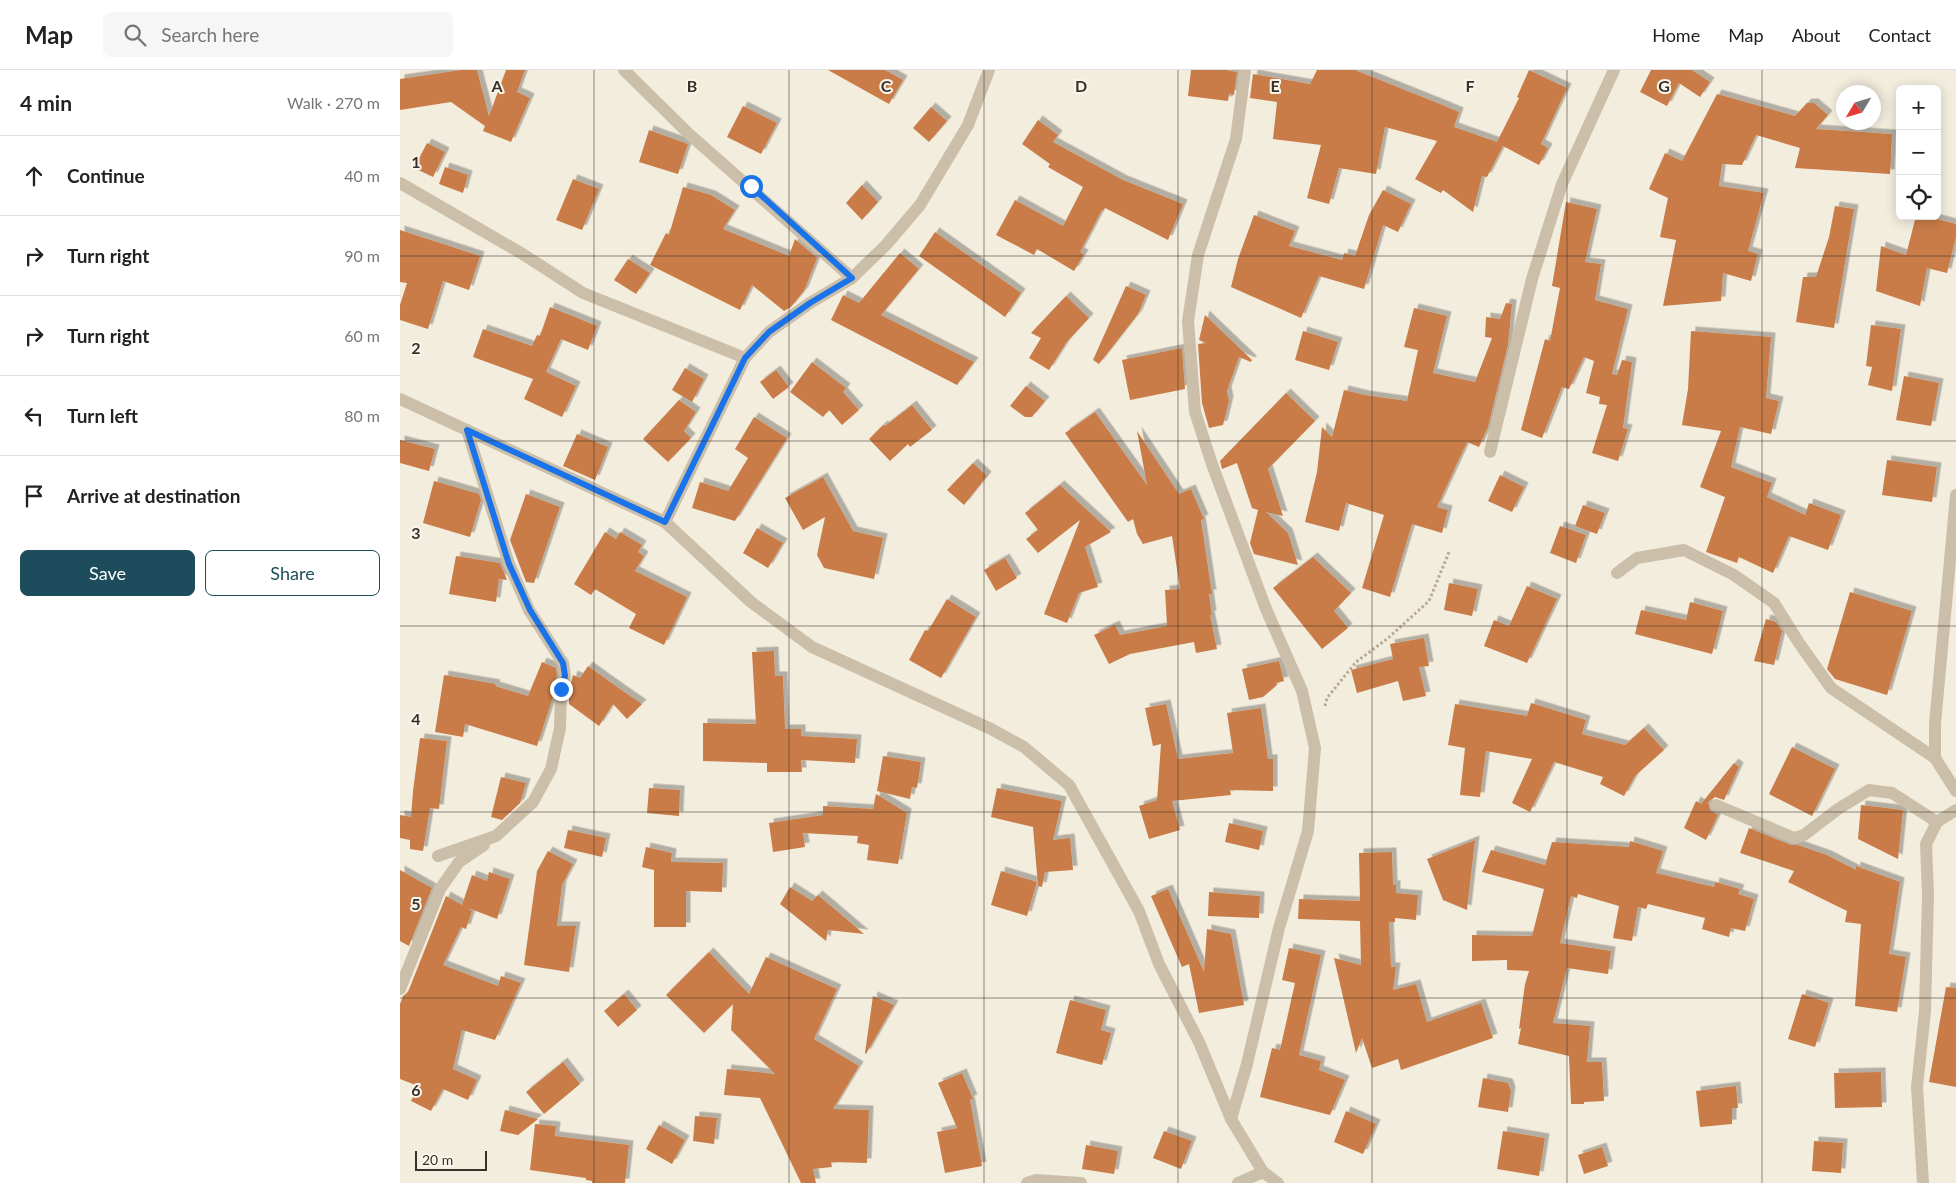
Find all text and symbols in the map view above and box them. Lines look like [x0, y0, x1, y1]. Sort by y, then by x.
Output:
search box [103, 12, 453, 57]
text: Map [25, 20, 73, 49]
icon: search [121, 21, 149, 49]
text: Search here [161, 23, 259, 46]
text: Home [1652, 24, 1700, 46]
text: Map [1728, 24, 1764, 46]
text: About [1792, 24, 1841, 46]
text: Contact [1869, 24, 1931, 46]
text: A [490, 76, 503, 95]
text: B [687, 76, 697, 95]
text: C [881, 76, 892, 95]
text: D [1075, 76, 1087, 95]
text: E [1270, 76, 1280, 95]
text: F [1465, 76, 1475, 95]
text: G [1658, 76, 1670, 95]
north arrow [1836, 85, 1881, 130]
map controls [1896, 85, 1941, 220]
button: + [1896, 85, 1941, 130]
text: 4 min [20, 90, 72, 115]
text: Walk · 270 m [287, 93, 380, 112]
button: − [1896, 130, 1941, 175]
text: 1 [411, 152, 421, 171]
icon: ahead [20, 162, 48, 190]
text: Continue [67, 164, 145, 187]
text: 40 m [344, 166, 380, 185]
route start [740, 175, 763, 198]
button: locate [1896, 175, 1941, 220]
icon: right [20, 242, 48, 270]
text: Turn right [67, 244, 149, 267]
text: 90 m [344, 246, 380, 265]
icon: right [20, 322, 48, 350]
text: Turn right [67, 324, 149, 347]
text: 60 m [344, 326, 380, 345]
text: 2 [411, 338, 421, 357]
icon: left [20, 402, 48, 430]
text: Turn left [67, 404, 138, 427]
text: 80 m [344, 406, 380, 425]
icon: arrive [20, 482, 48, 510]
text: Arrive at destination [67, 484, 240, 507]
text: 3 [411, 523, 421, 542]
button: Save [20, 550, 195, 596]
button: Share [205, 550, 380, 596]
route end [550, 678, 573, 701]
text: 4 [411, 709, 421, 728]
text: 5 [411, 894, 421, 913]
text: 6 [411, 1080, 421, 1099]
scale bar [415, 1148, 488, 1171]
text: 20 m [422, 1151, 453, 1168]

